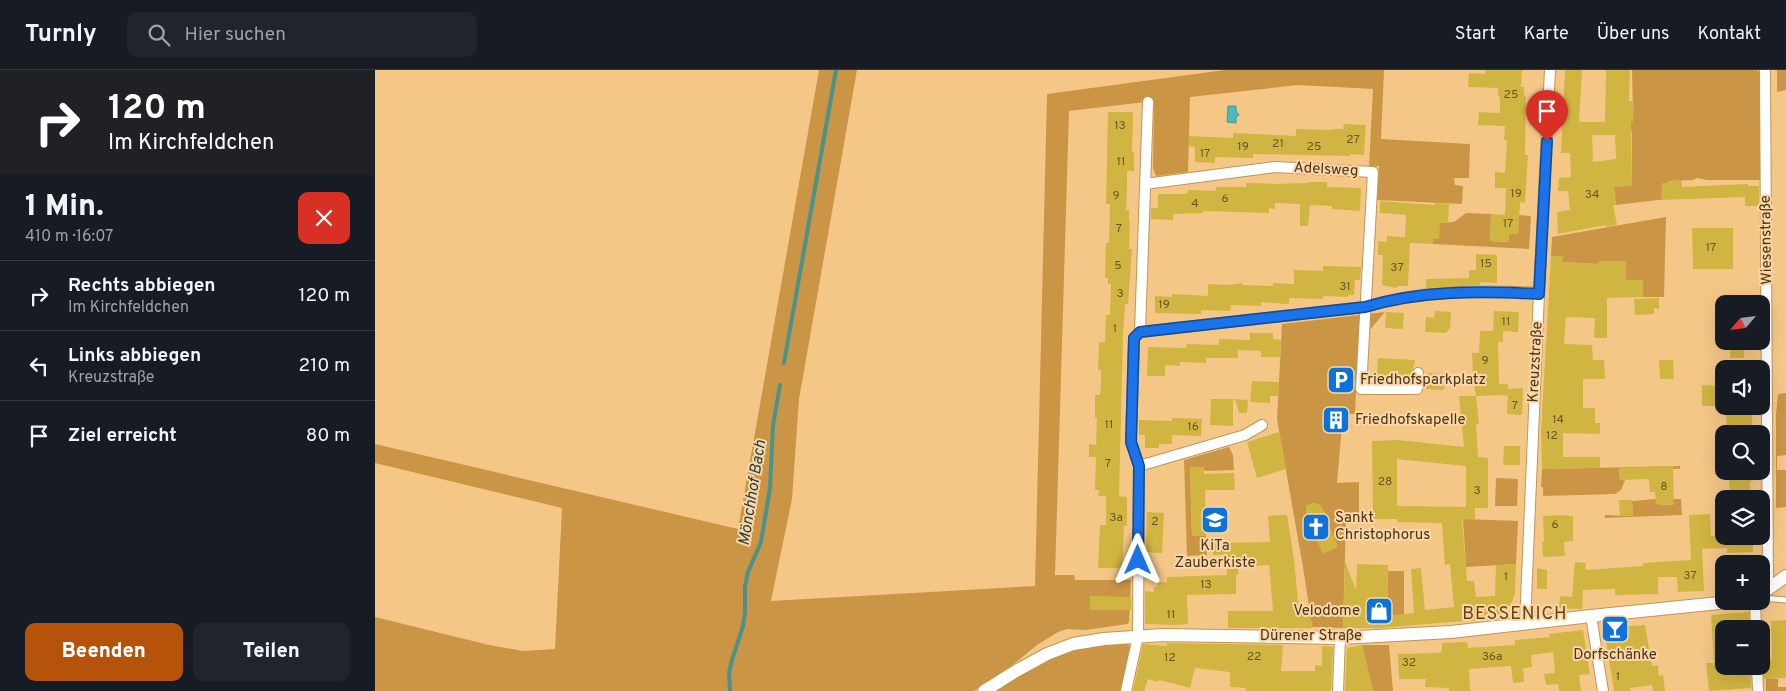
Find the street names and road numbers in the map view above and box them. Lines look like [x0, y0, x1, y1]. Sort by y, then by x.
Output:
street label: Adelsweg [1293, 159, 1359, 181]
street label: Wiesenstraße [1757, 195, 1777, 285]
street label: Kreuzstraße [1524, 321, 1548, 403]
street label: Dürener Straße [1260, 627, 1362, 646]

